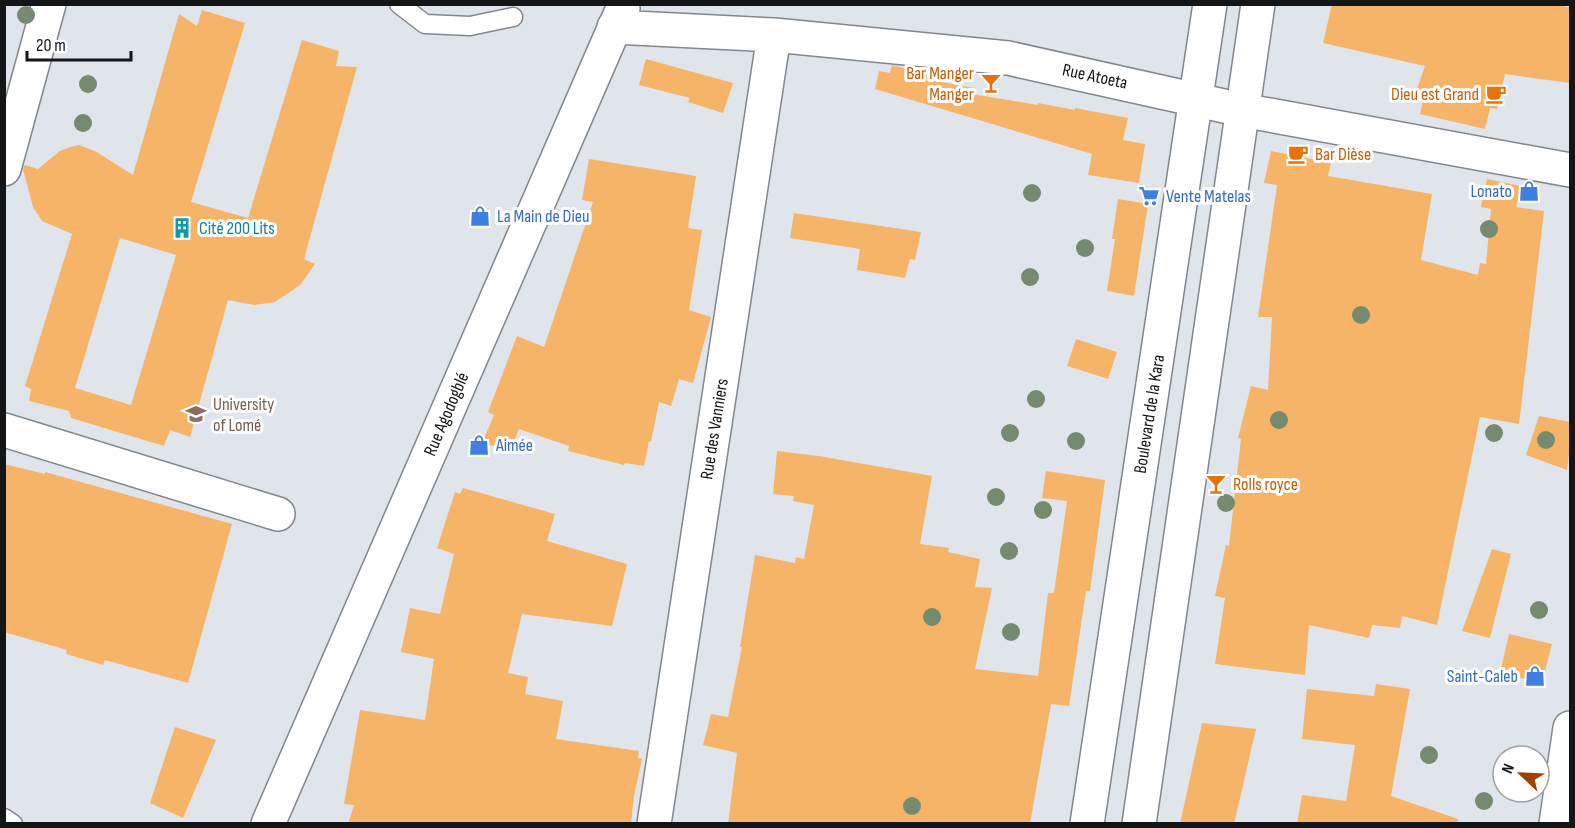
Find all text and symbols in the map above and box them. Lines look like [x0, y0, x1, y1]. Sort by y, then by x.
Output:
scale bar [27, 24, 130, 62]
text: 20 m [36, 35, 66, 56]
street label: Rue Atoeta [1060, 59, 1129, 94]
place label: Bar Manger Manger [906, 63, 974, 105]
bar icon: Bar Manger Manger [979, 71, 1003, 95]
cafe icon: Dieu est Grand [1484, 82, 1508, 106]
place label: Dieu est Grand [1391, 84, 1479, 105]
cafe icon: Bar Dièse [1286, 142, 1310, 166]
place label: Bar Dièse [1315, 144, 1371, 165]
shop icon: Lonato [1517, 179, 1541, 203]
place label: Lonato [1471, 181, 1512, 202]
supermarket icon: Vente Matelas [1137, 184, 1161, 208]
place label: Vente Matelas [1166, 186, 1251, 207]
shop icon: La Main de Dieu [468, 204, 492, 228]
place label: La Main de Dieu [497, 206, 590, 227]
building icon: Cité 200 Lits [170, 216, 194, 240]
place label: Cité 200 Lits [199, 218, 275, 239]
street label: Boulevard de la Kara [1130, 353, 1169, 475]
street label: Rue Agodogblé [419, 369, 473, 459]
street label: Rue des Vanniers [696, 377, 733, 481]
place label: University of Lomé [213, 394, 274, 436]
school or university icon: University of Lomé [184, 402, 208, 426]
shop icon: Aimée [467, 433, 491, 457]
place label: Aimée [495, 435, 533, 456]
bar icon: Rolls royce [1204, 472, 1228, 496]
place label: Rolls royce [1233, 474, 1298, 495]
shop icon: Saint-Caleb [1523, 664, 1547, 688]
place label: Saint-Caleb [1447, 666, 1518, 687]
north arrow [1491, 744, 1551, 804]
text: N [1498, 761, 1519, 776]

